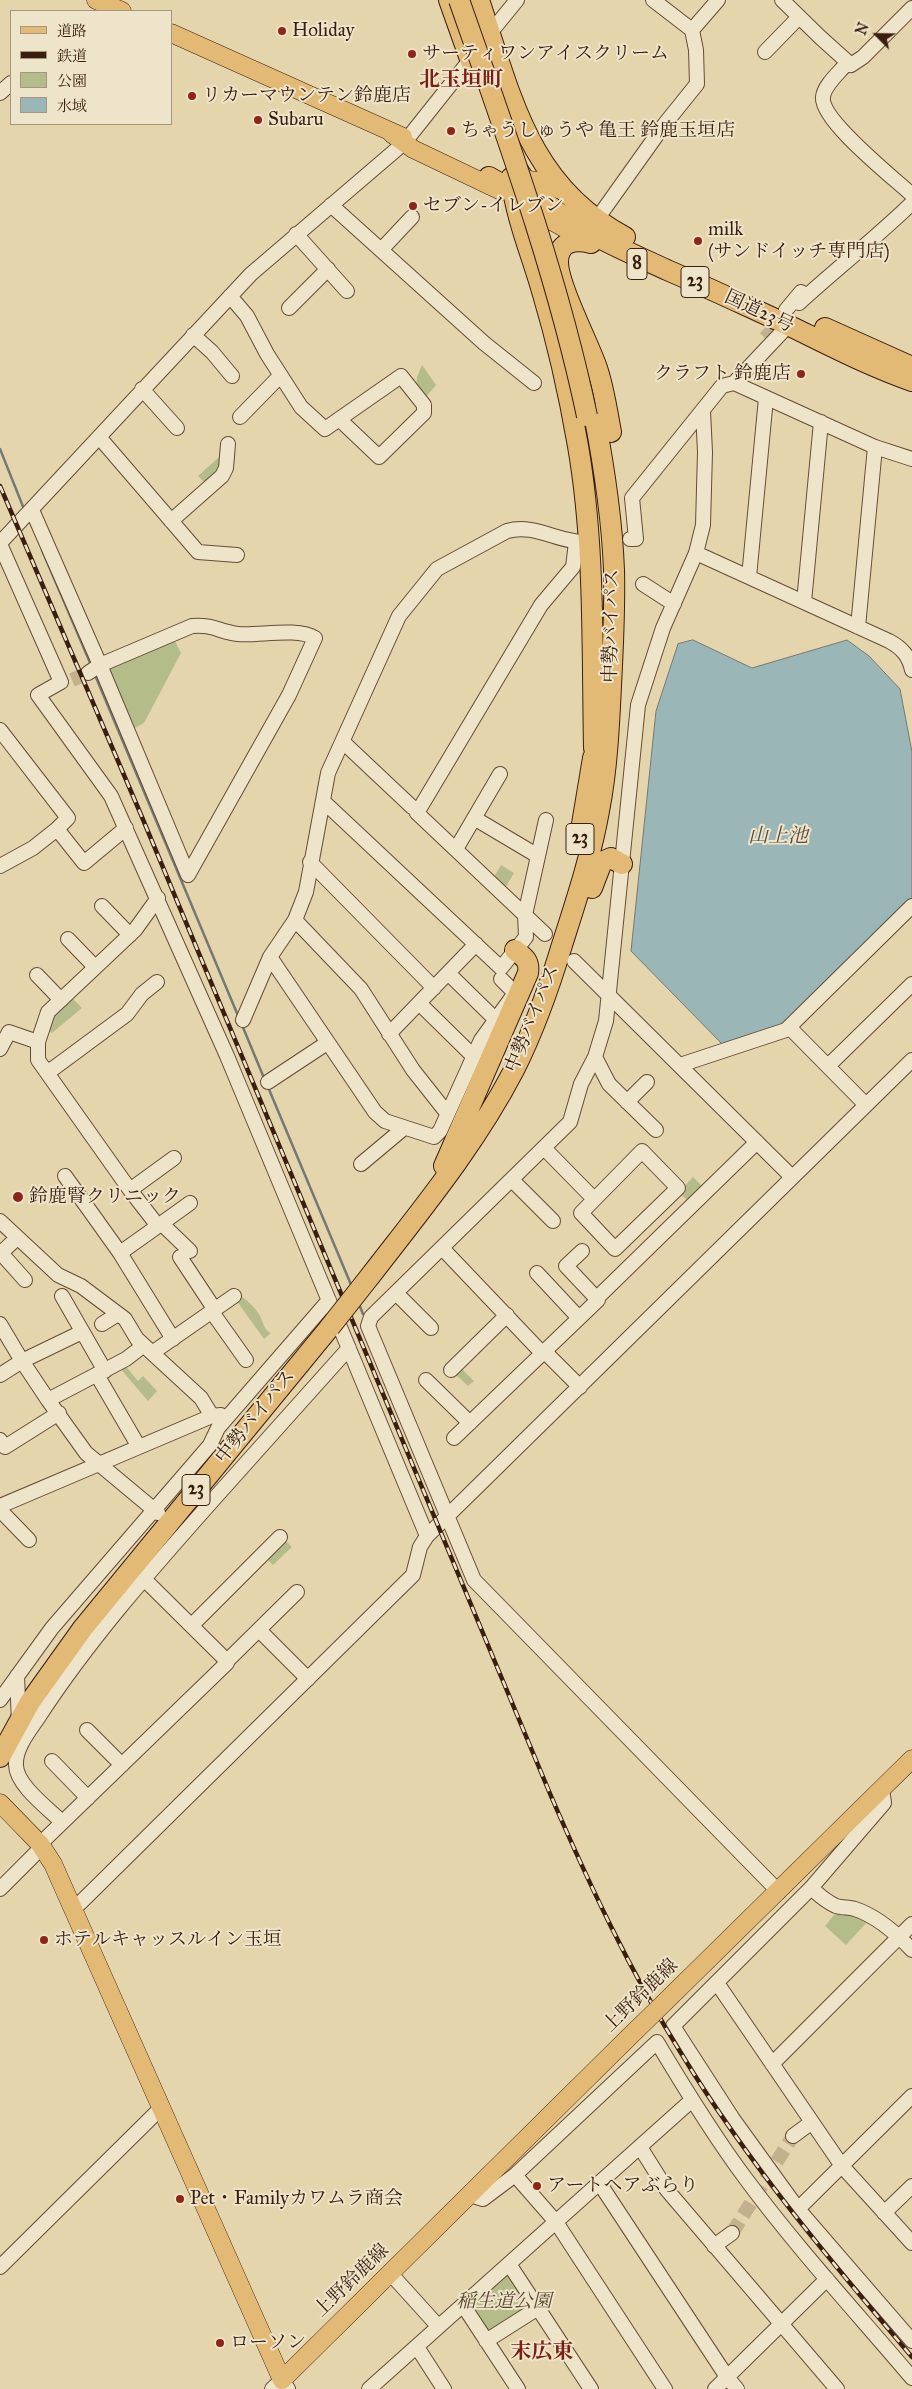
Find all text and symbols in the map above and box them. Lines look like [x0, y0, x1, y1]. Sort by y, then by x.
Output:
legend [10, 10, 172, 125]
north arrow [852, 10, 902, 60]
place label: Holiday [292, 20, 354, 42]
text: N [853, 20, 873, 38]
text: 道路 [57, 22, 87, 40]
marker: Holiday [276, 25, 288, 37]
place label: サーティワンアイスクリーム [422, 43, 669, 65]
text: 鉄道 [57, 47, 87, 65]
marker: サーティワンアイスクリーム [406, 48, 418, 60]
district label: 北玉垣町 [419, 68, 503, 94]
text: 公園 [57, 72, 87, 90]
place label: リカーマウンテン鈴鹿店 [202, 85, 411, 107]
marker: リカーマウンテン鈴鹿店 [186, 90, 198, 102]
text: 水域 [57, 97, 87, 115]
place label: Subaru [268, 109, 324, 131]
marker: Subaru [252, 114, 264, 126]
place label: ちゃうしゅうや 亀王 鈴鹿玉垣店 [461, 120, 735, 142]
marker: ちゃうしゅうや 亀王 鈴鹿玉垣店 [445, 125, 457, 137]
place label: セブン-イレブン [423, 195, 564, 217]
marker: セブン-イレブン [407, 200, 419, 212]
place label: milk (サンドイッチ専門店) [708, 219, 890, 263]
marker: milk (サンドイッチ専門店) [692, 235, 704, 247]
road number: 8 [627, 248, 647, 280]
road number: 23 [681, 266, 709, 298]
street label: 国道23号 [721, 286, 797, 338]
place label: クラフト 鈴鹿店 [654, 363, 791, 385]
marker: クラフト 鈴鹿店 [795, 368, 807, 380]
street label: 中勢バイパス [600, 569, 624, 683]
road number: 23 [566, 824, 594, 854]
water label: 山上池 [748, 825, 808, 849]
street label: 中勢バイパス [501, 962, 565, 1076]
place label: 鈴鹿腎クリニック [29, 1186, 181, 1208]
marker: 鈴鹿腎クリニック [11, 1190, 25, 1204]
street label: 中勢バイパス [211, 1366, 301, 1468]
road number: 23 [182, 1474, 210, 1506]
place label: ホテルキャッスルイン玉垣 [54, 1929, 282, 1951]
marker: ホテルキャッスルイン玉垣 [38, 1934, 50, 1946]
street label: 上野鈴鹿線 [599, 1955, 683, 2037]
place label: アートヘアぶらり [547, 2175, 698, 2197]
marker: アートヘアぶらり [531, 2180, 543, 2192]
place label: Pet・Familyカワムラ商会 [190, 2188, 403, 2210]
marker: Pet・Familyカワムラ商会 [174, 2193, 186, 2205]
street label: 上野鈴鹿線 [310, 2240, 394, 2322]
park label: 稲生道公園 [457, 2291, 551, 2313]
place label: ローソン [230, 2332, 306, 2354]
marker: ローソン [214, 2337, 226, 2349]
district label: 末広東 [511, 2340, 573, 2366]

